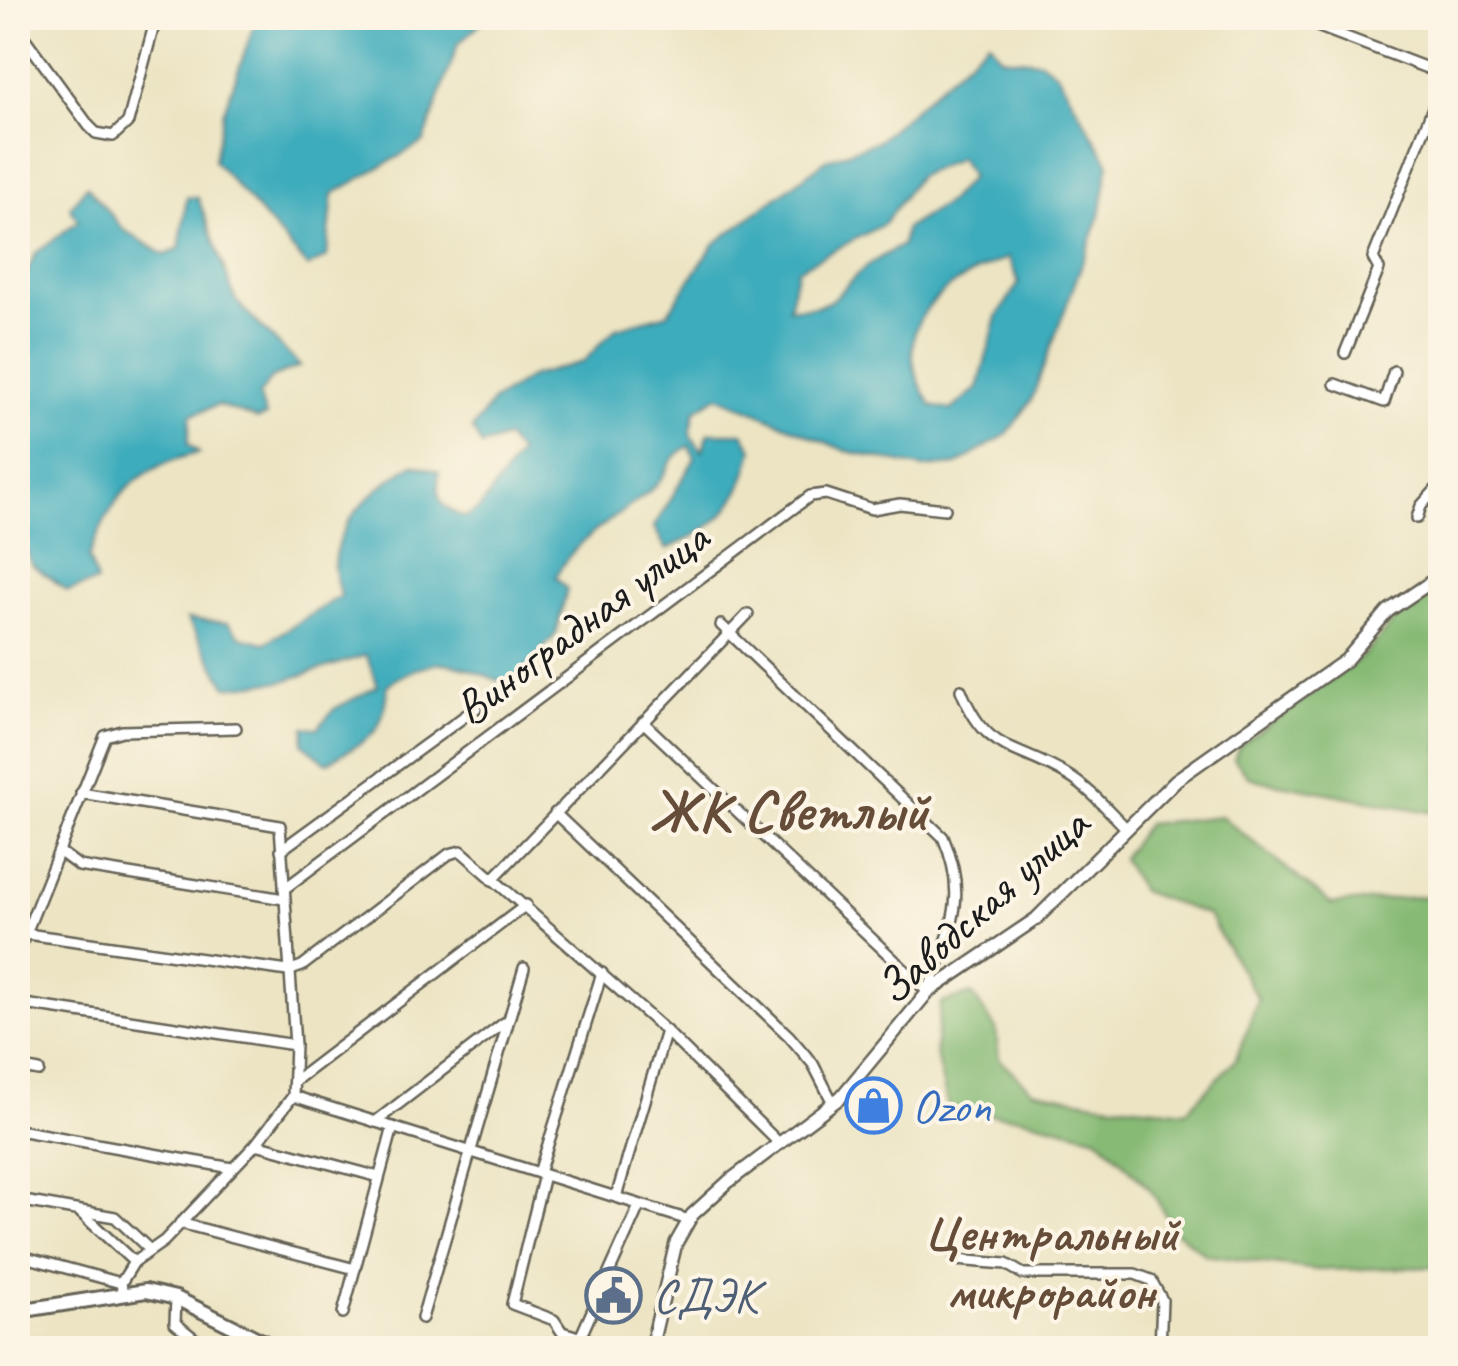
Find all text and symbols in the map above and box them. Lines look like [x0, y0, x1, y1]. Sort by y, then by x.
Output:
street label: Виноградная улица [442, 506, 722, 738]
district label: ЖК Светлый [650, 774, 931, 847]
street label: Заводская улица [863, 793, 1103, 1017]
shop icon: Ozon [843, 1076, 903, 1136]
place label: Ozon [912, 1076, 991, 1136]
district label: Центральный микрорайон [924, 1202, 1182, 1323]
public building icon: СДЭК [584, 1266, 644, 1326]
place label: СДЭК [653, 1266, 767, 1326]

